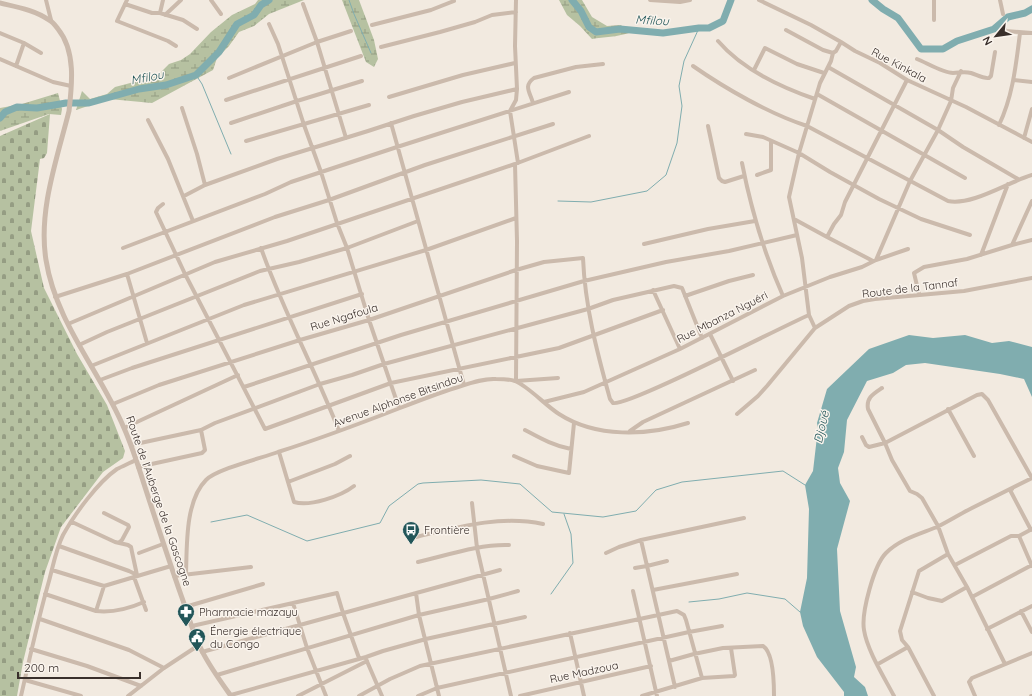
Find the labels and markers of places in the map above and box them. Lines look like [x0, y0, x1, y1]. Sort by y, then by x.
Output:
bus stop icon: Frontière [401, 520, 421, 545]
place label: Frontière [424, 523, 470, 537]
pharmacy icon: Pharmacie mazayu [176, 602, 196, 627]
place label: Pharmacie mazayu [199, 605, 298, 619]
place label: Énergie électrique du Congo [210, 624, 301, 651]
public building icon: Énergie électrique du Congo [187, 627, 207, 652]

